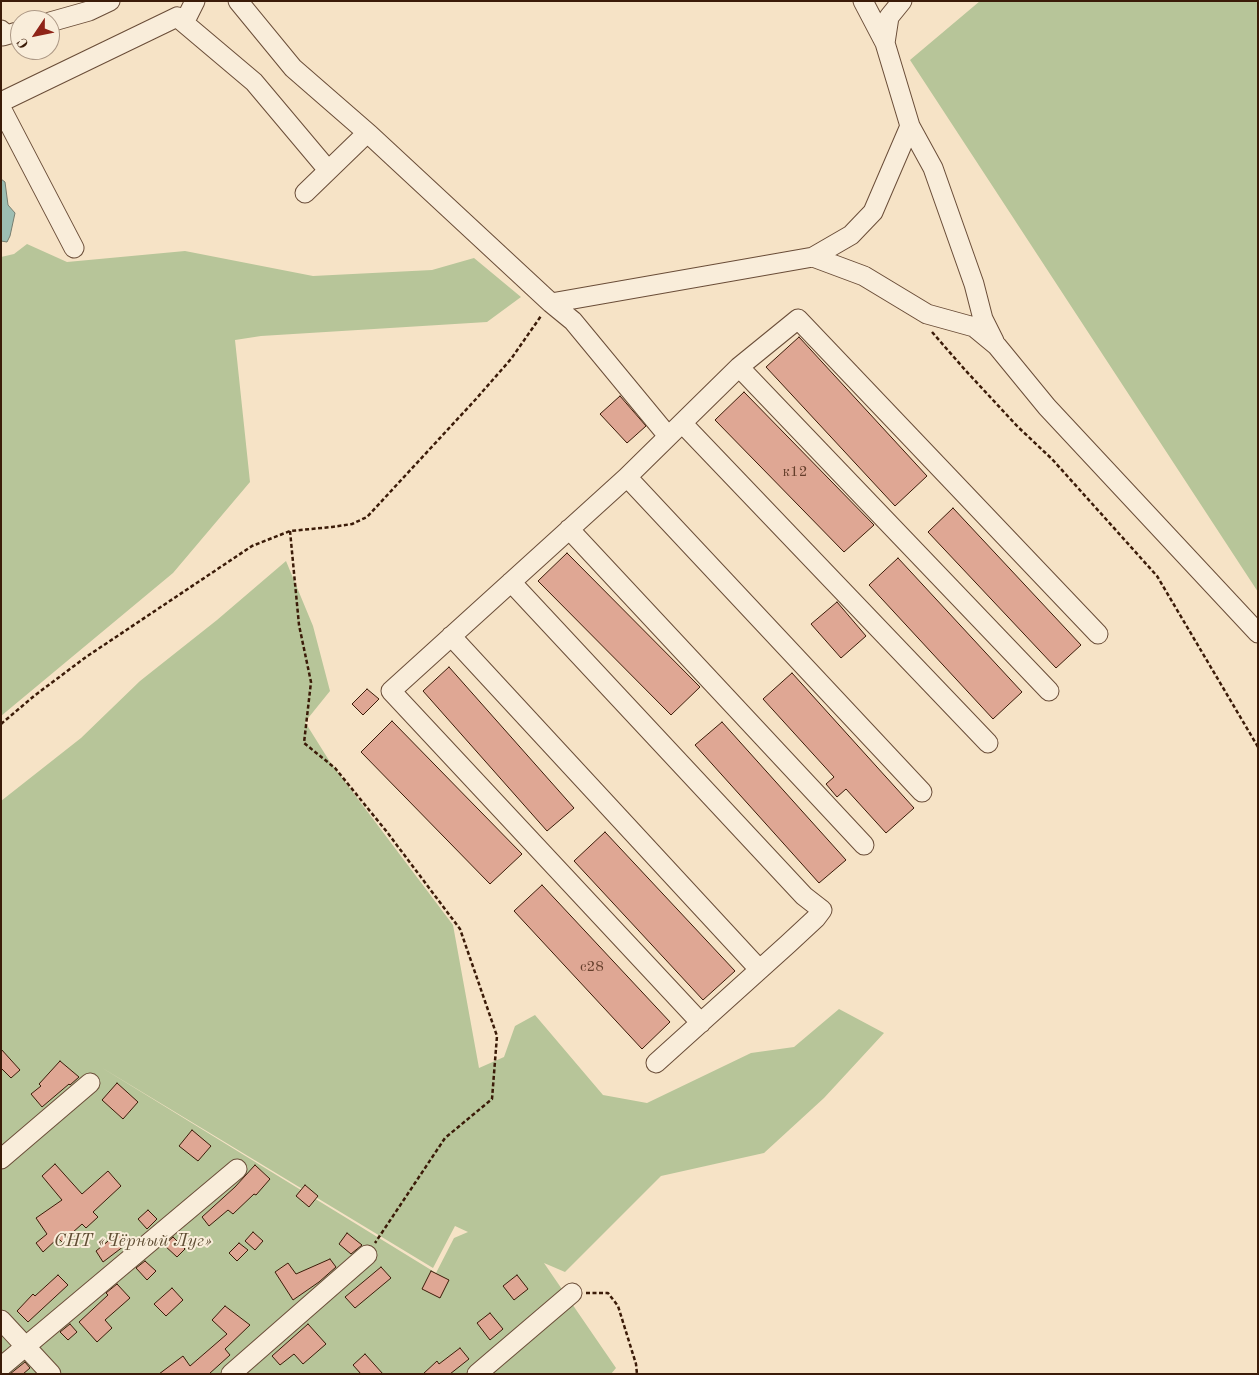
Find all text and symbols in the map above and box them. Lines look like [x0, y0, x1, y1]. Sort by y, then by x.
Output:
north arrow [10, 10, 60, 60]
text: С [15, 35, 32, 51]
house number: к12 [783, 463, 807, 481]
house number: с28 [580, 958, 604, 976]
park label: СНТ «Чёрный Луг» [54, 1230, 212, 1252]

